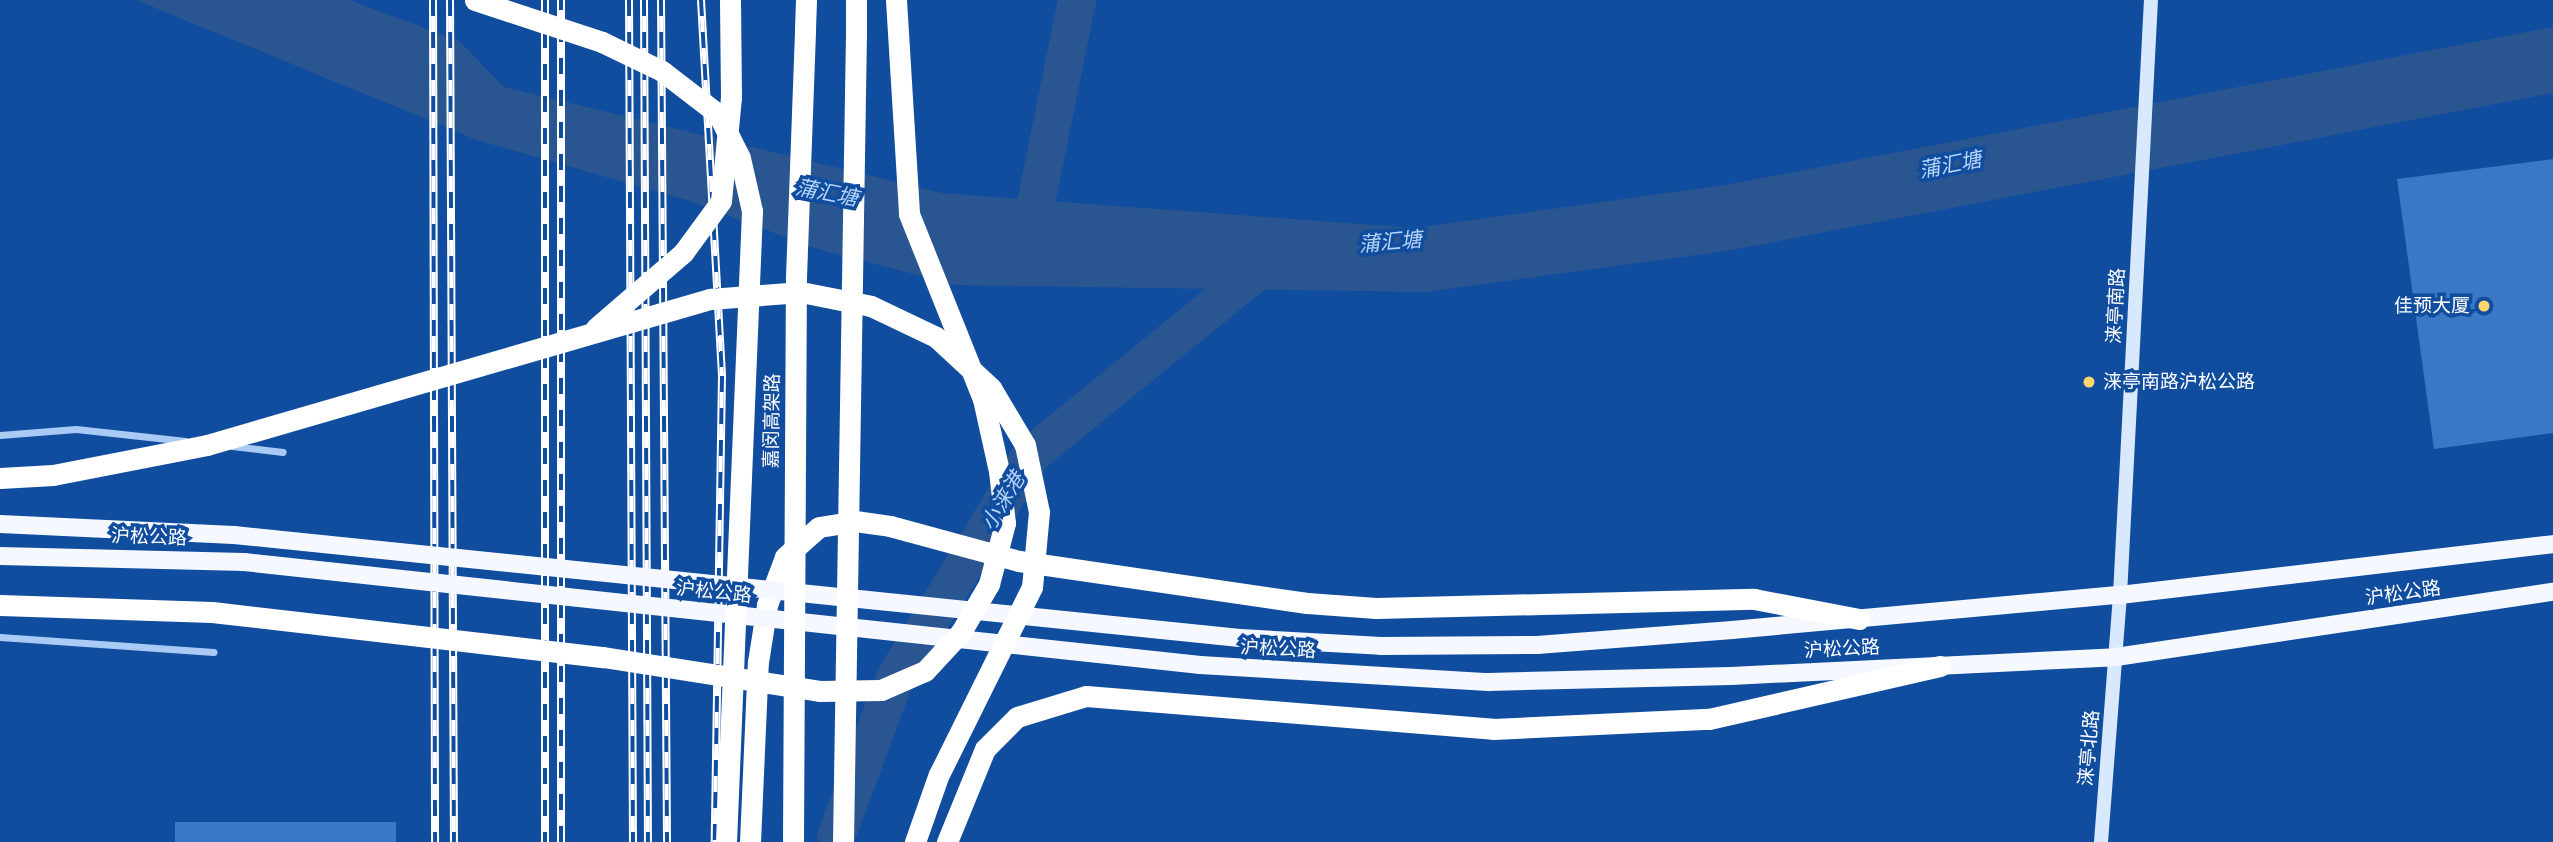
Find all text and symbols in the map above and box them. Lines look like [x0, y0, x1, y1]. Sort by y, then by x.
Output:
water label: 蒲汇塘 [1917, 146, 1983, 182]
water label: 蒲汇塘 [794, 174, 860, 210]
water label: 蒲汇塘 [1358, 226, 1422, 256]
street label: 涞亭南路 [2103, 267, 2129, 345]
place label: 佳预大厦 [2394, 295, 2470, 317]
marker: 佳预大厦 [2476, 298, 2492, 314]
place label: 涞亭南路沪松公路 [2103, 371, 2255, 393]
street label: 嘉闵高架路 [760, 373, 784, 469]
marker: 涞亭南路沪松公路 [2081, 374, 2097, 390]
water label: 小涞港 [975, 468, 1029, 534]
street label: 沪松公路 [111, 524, 187, 550]
street label: 沪松公路 [2364, 576, 2442, 610]
street label: 沪松公路 [675, 577, 753, 607]
street label: 沪松公路 [1239, 636, 1317, 662]
street label: 沪松公路 [1803, 636, 1881, 662]
street label: 涞亭北路 [2074, 709, 2104, 787]

